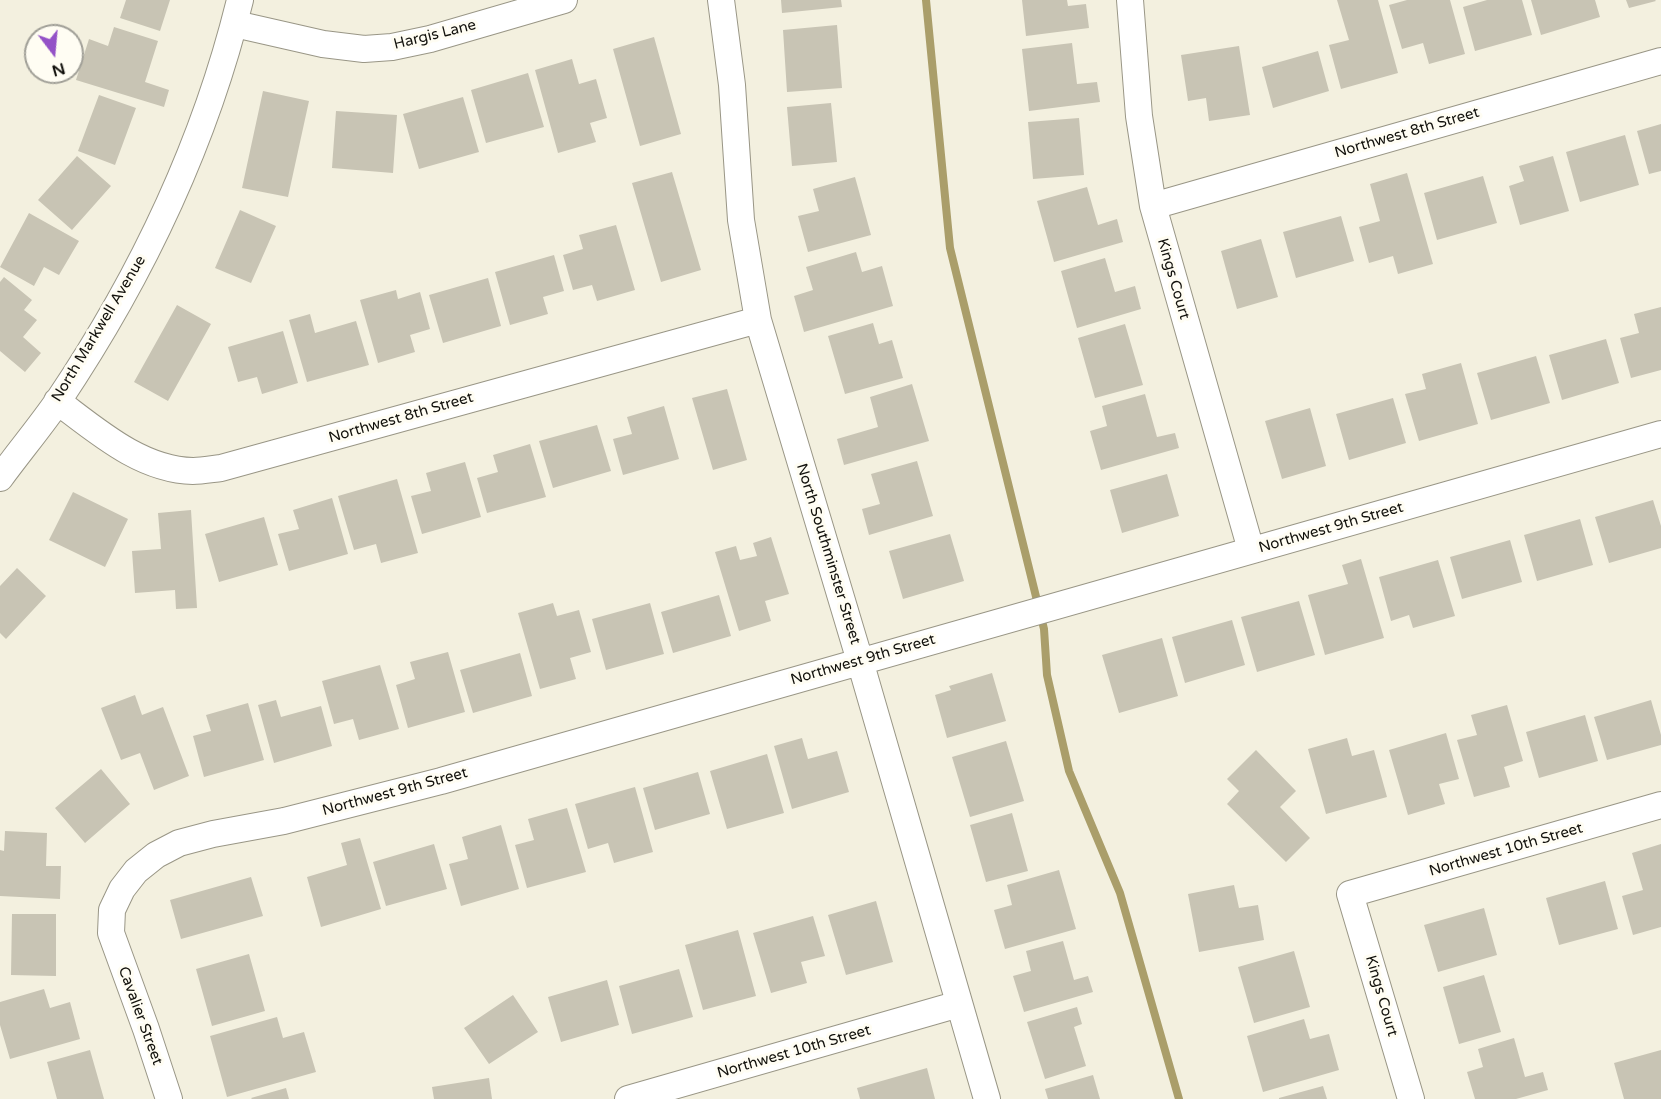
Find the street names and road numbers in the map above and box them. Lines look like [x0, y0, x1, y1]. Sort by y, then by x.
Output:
street label: Hargis Lane [392, 16, 478, 54]
street label: Northwest 8th Street [1333, 104, 1481, 162]
street label: Kings Court [1153, 236, 1193, 322]
street label: North Markwell Avenue [48, 253, 150, 405]
street label: Northwest 8th Street [327, 389, 475, 447]
street label: North Southminster Street [792, 461, 864, 647]
street label: Northwest 9th Street [1257, 499, 1405, 557]
street label: Northwest 9th Street [789, 631, 937, 689]
street label: Northwest 9th Street [320, 764, 470, 820]
street label: Northwest 10th Street [1427, 819, 1585, 881]
street label: Kings Court [1361, 953, 1401, 1039]
street label: Cavalier Street [114, 964, 166, 1068]
street label: Northwest 10th Street [715, 1021, 873, 1083]

